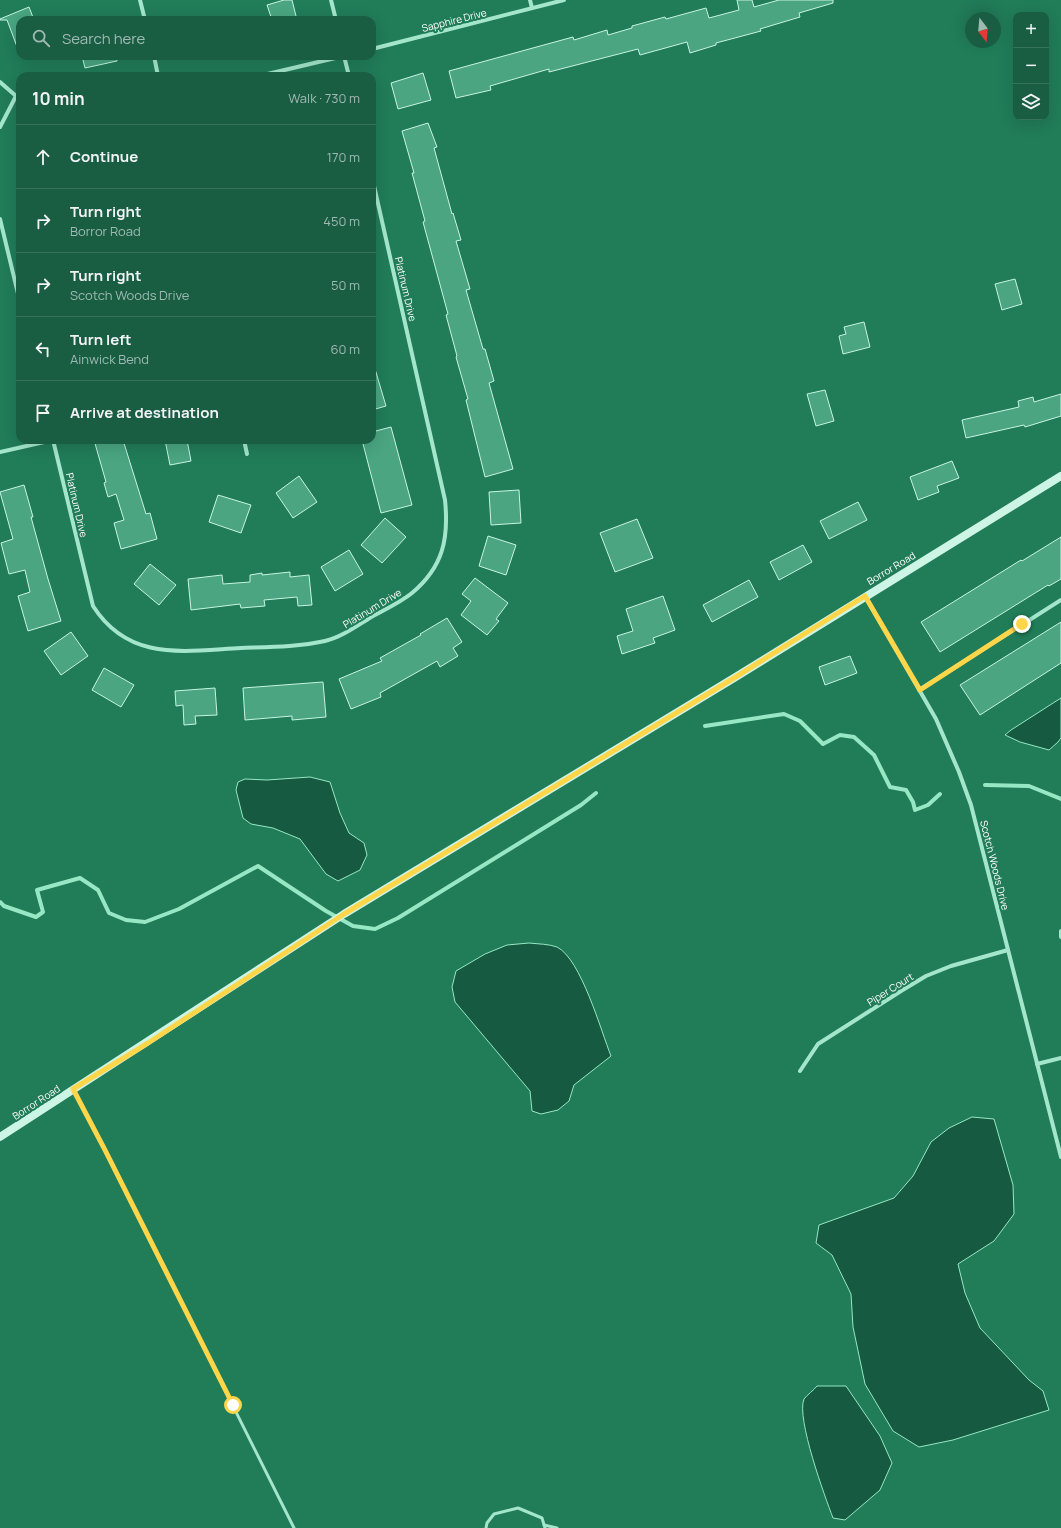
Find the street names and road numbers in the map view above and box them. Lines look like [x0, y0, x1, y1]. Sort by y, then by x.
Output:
street label: Sapphire Drive [420, 5, 488, 35]
street label: Platinum Drive [392, 255, 420, 323]
street label: Platinum Drive [63, 471, 91, 539]
street label: Borror Road [864, 548, 918, 588]
street label: Platinum Drive [340, 585, 404, 631]
street label: Scotch Woods Drive [977, 819, 1013, 911]
street label: Piper Court [864, 969, 916, 1009]
street label: Borror Road [9, 1081, 63, 1123]

